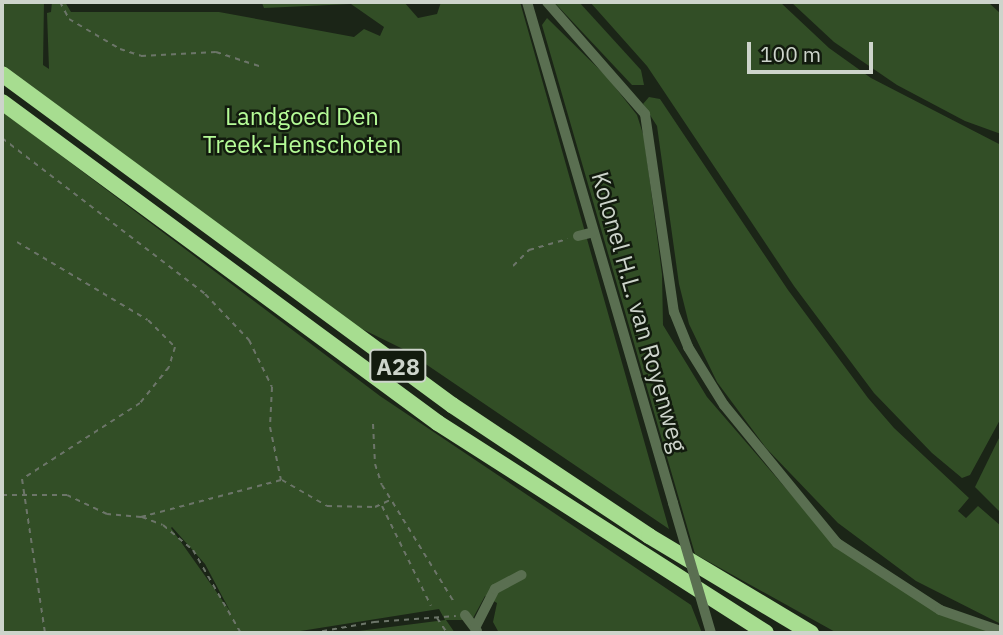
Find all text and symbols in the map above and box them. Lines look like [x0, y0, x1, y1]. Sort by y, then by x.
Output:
scale bar [751, 28, 877, 72]
text: 100 m [760, 40, 821, 68]
park label: Landgoed Den Treek-Henschoten [203, 103, 401, 159]
street label: Kolonel H.L. van Royenweg [585, 169, 693, 455]
road number: A28 [368, 346, 428, 386]

